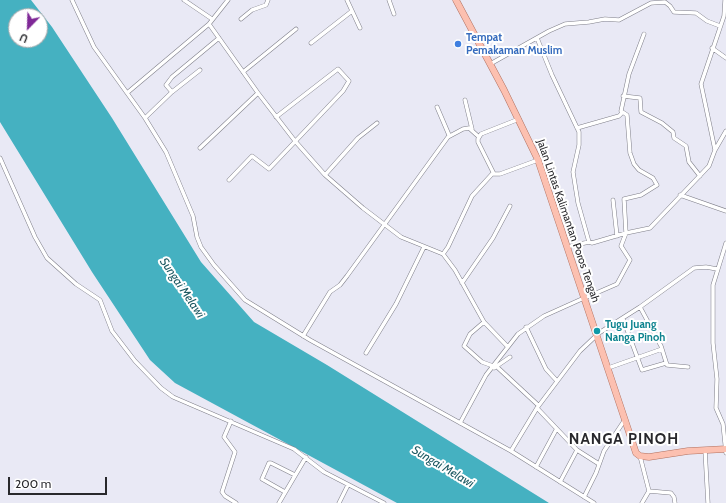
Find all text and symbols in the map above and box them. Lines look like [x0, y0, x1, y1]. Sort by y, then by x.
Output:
north arrow [8, 8, 48, 48]
text: U [17, 30, 30, 46]
place label: Tempat Pemakaman Muslim [466, 31, 562, 57]
marker: Tempat Pemakaman Muslim [453, 39, 463, 49]
street label: Jalan Lintas Kalimantan Poros Tengah [534, 138, 602, 304]
water label: Sungai Melawi [157, 255, 207, 321]
place label: Tugu Juang Nanga Pinoh [605, 318, 665, 344]
marker: Tugu Juang Nanga Pinoh [592, 326, 602, 336]
district label: NANGA PINOH [569, 431, 679, 449]
water label: Sungai Melawi [409, 443, 477, 491]
scale bar [10, 469, 109, 495]
text: 200 m [15, 476, 51, 491]

